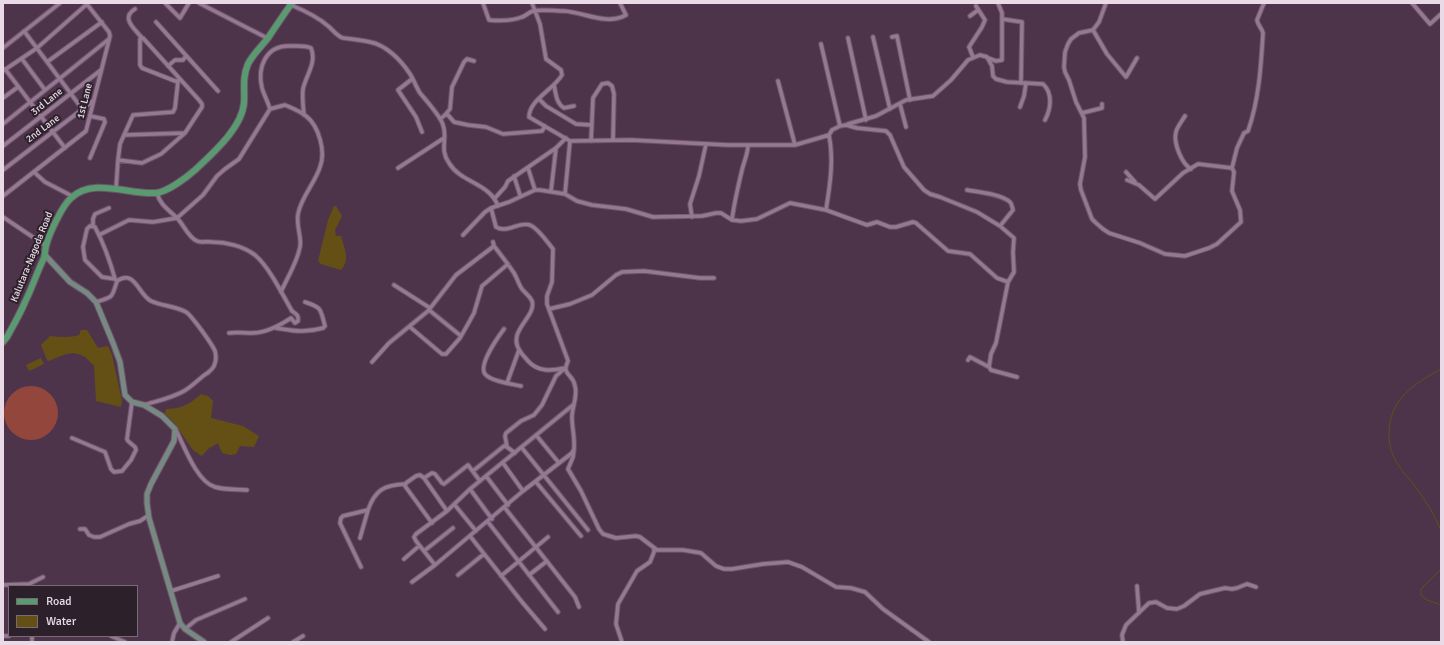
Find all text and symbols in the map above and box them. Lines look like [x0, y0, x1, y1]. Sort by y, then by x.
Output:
street label: 1st Lane [75, 82, 95, 120]
street label: 3rd Lane [29, 86, 65, 118]
street label: 2nd Lane [24, 112, 62, 146]
street label: Kalutara-Nagoda Road [8, 210, 56, 304]
legend [8, 585, 138, 637]
text: Road [46, 594, 72, 609]
text: Water [46, 614, 76, 629]

